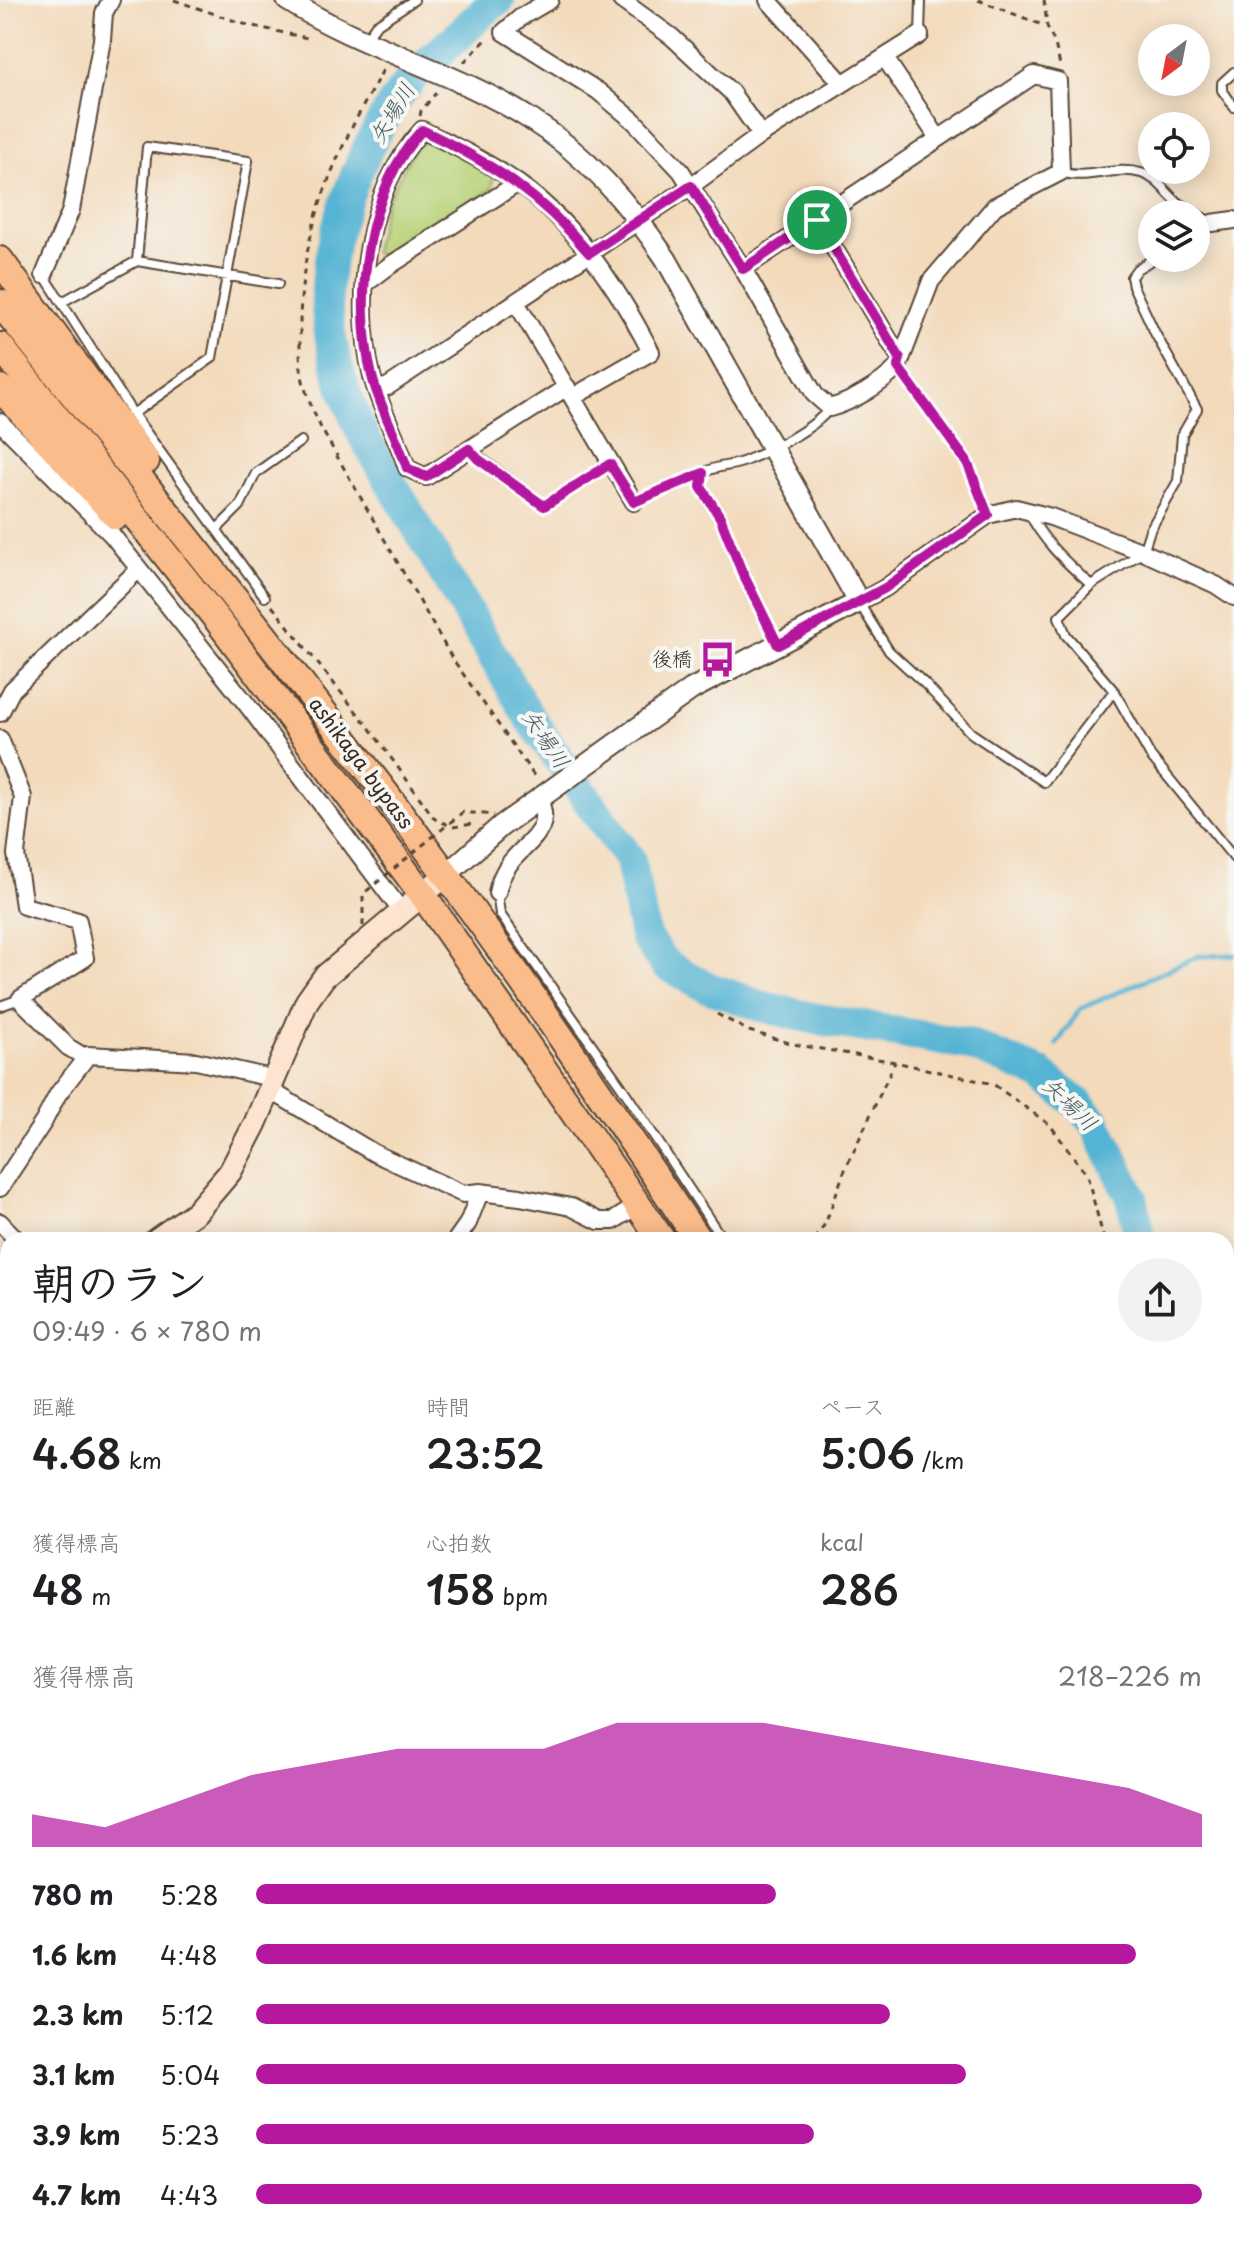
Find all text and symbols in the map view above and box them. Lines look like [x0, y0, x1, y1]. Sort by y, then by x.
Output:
north arrow [1138, 24, 1210, 96]
map controls [1138, 24, 1210, 272]
water label: 矢場川 [360, 75, 422, 149]
button: locate [1138, 112, 1210, 184]
pin [783, 186, 851, 254]
icon: arrive [795, 198, 839, 242]
button: layers [1138, 200, 1210, 272]
bus stop icon: 後橋 [699, 640, 737, 678]
place label: 後橋 [652, 643, 692, 673]
street label: ashikaga bypass [302, 690, 421, 835]
water label: 矢場川 [515, 702, 579, 775]
water label: 矢場川 [1036, 1068, 1106, 1138]
text: 朝のラン [32, 1248, 208, 1314]
button: share [1118, 1258, 1202, 1342]
text: 09:49 · 6 × 780 m [32, 1311, 262, 1350]
text: 距離 [32, 1389, 76, 1422]
text: 時間 [426, 1389, 470, 1422]
text: ペース [820, 1389, 885, 1422]
text: 4.68 [32, 1422, 122, 1483]
text: 23:52 [426, 1422, 544, 1483]
text: 5:06 [820, 1422, 915, 1483]
text: km [122, 1443, 162, 1476]
text: /km [915, 1443, 964, 1476]
text: 獲得標高 [32, 1525, 120, 1558]
text: 心拍数 [426, 1525, 492, 1558]
text: kcal [820, 1525, 864, 1558]
text: 48 [32, 1558, 84, 1619]
text: 158 [426, 1558, 495, 1619]
text: 286 [820, 1558, 899, 1619]
text: m [84, 1579, 111, 1612]
text: bpm [495, 1579, 548, 1612]
text: 獲得標高 [32, 1656, 136, 1695]
text: 218–226 m [1058, 1656, 1202, 1695]
text: 780 m [32, 1875, 114, 1914]
text: 5:28 [160, 1875, 219, 1914]
text: 1.6 km [32, 1935, 117, 1974]
text: 4:48 [160, 1935, 218, 1974]
text: 2.3 km [32, 1995, 124, 2034]
text: 5:12 [160, 1995, 214, 2034]
text: 3.1 km [32, 2055, 115, 2094]
text: 5:04 [160, 2055, 220, 2094]
text: 3.9 km [32, 2115, 121, 2154]
text: 5:23 [160, 2115, 219, 2154]
text: 4.7 km [32, 2175, 121, 2214]
text: 4:43 [160, 2175, 218, 2214]

